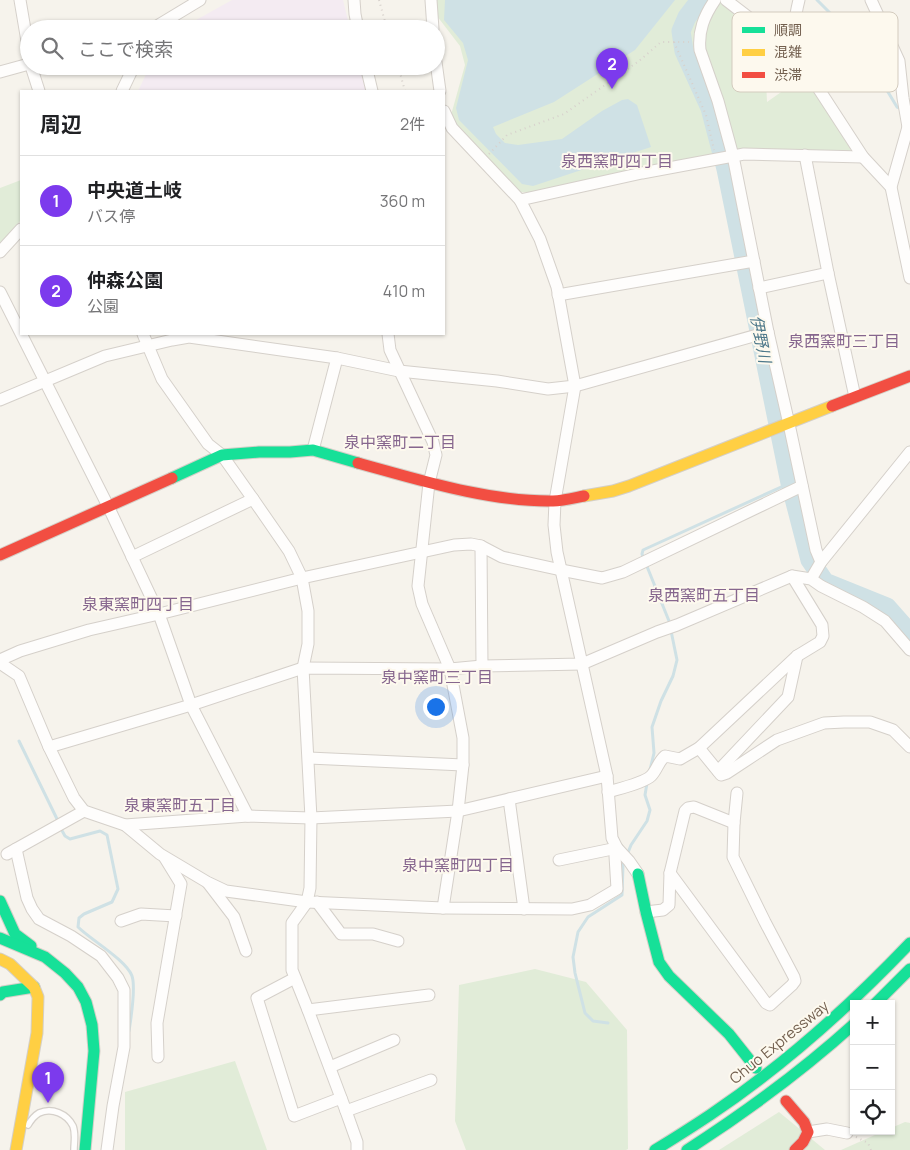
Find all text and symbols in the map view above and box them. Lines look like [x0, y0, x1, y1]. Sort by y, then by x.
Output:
legend [732, 12, 898, 92]
search box [20, 20, 445, 75]
text: 順調 [774, 20, 802, 39]
icon: search [38, 34, 66, 62]
text: ここで検索 [78, 36, 173, 62]
text: 混雑 [774, 42, 802, 61]
pin: 2 [596, 48, 628, 89]
text: 渋滞 [774, 65, 802, 84]
text: 周辺 [40, 110, 82, 138]
text: 2件 [400, 113, 425, 135]
district label: 泉西窯町四丁目 [561, 150, 673, 172]
text: 中央道土岐 [87, 177, 182, 203]
text: 1 [52, 190, 60, 212]
text: 360 m [380, 190, 425, 212]
text: バス停 [87, 205, 135, 227]
text: 仲森公園 [87, 267, 163, 293]
text: 2 [51, 280, 61, 302]
text: 410 m [383, 280, 425, 302]
text: 公園 [87, 295, 119, 317]
water label: 伊野川 [746, 313, 777, 367]
district label: 泉西窯町三丁目 [788, 330, 900, 352]
district label: 泉中窯町二丁目 [344, 431, 456, 453]
district label: 泉西窯町五丁目 [648, 584, 760, 606]
district label: 泉東窯町四丁目 [82, 593, 194, 615]
district label: 泉中窯町三丁目 [381, 666, 493, 688]
your location [423, 694, 449, 720]
district label: 泉東窯町五丁目 [124, 794, 236, 816]
district label: 泉中窯町四丁目 [402, 854, 514, 876]
street label: Chuo Expressway [725, 995, 833, 1089]
map controls [850, 1000, 895, 1135]
button: + [850, 1000, 895, 1045]
button: − [850, 1045, 895, 1090]
pin: 1 [32, 1062, 64, 1103]
button: locate [850, 1090, 895, 1135]

